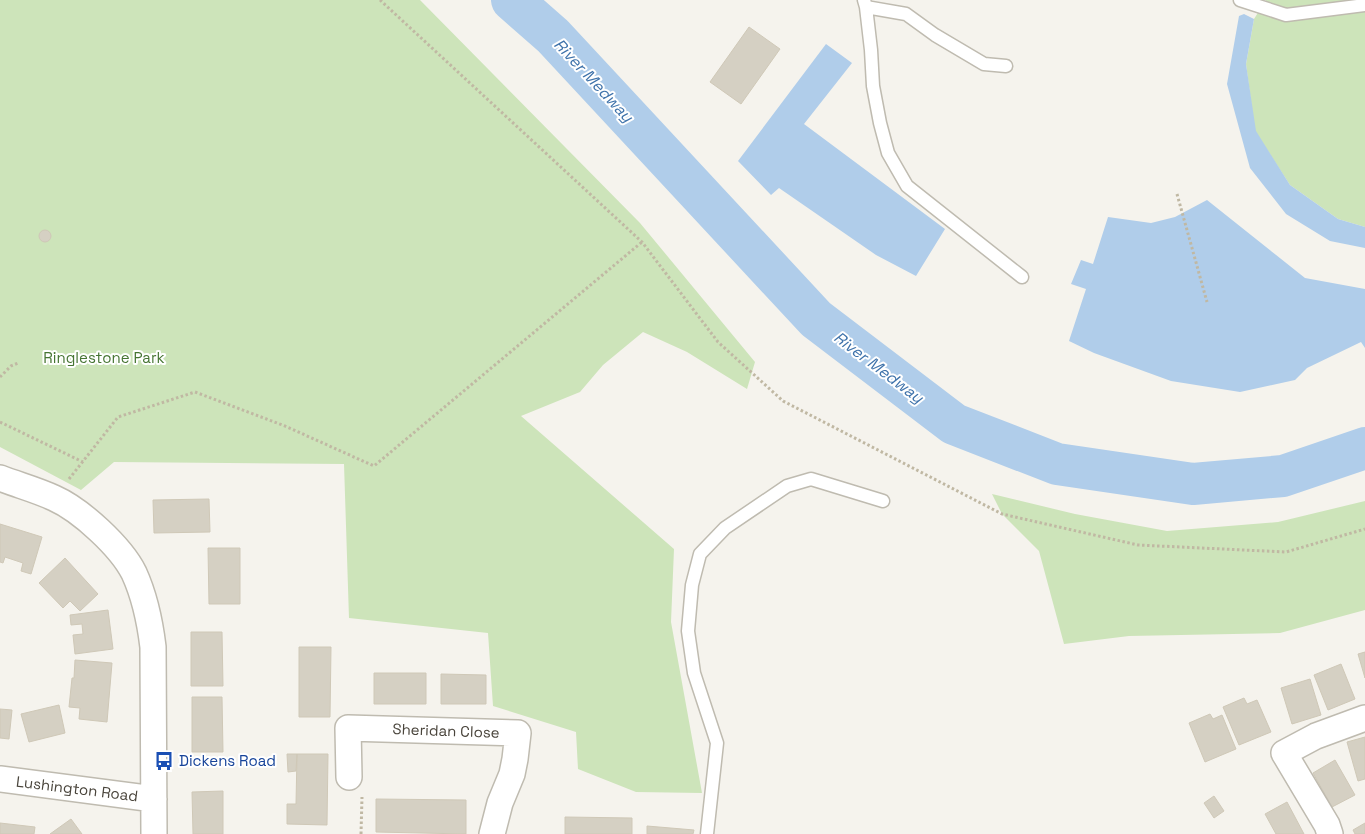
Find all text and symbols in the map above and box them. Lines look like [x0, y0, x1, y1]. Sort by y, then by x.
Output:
water label: River Medway [549, 34, 639, 128]
water label: River Medway [830, 327, 929, 409]
park label: Ringlestone Park [43, 348, 165, 367]
street label: Sheridan Close [392, 719, 500, 742]
bus stop icon: Dickens Road [153, 750, 175, 772]
place label: Dickens Road [179, 751, 276, 770]
street label: Lushington Road [15, 772, 139, 805]

